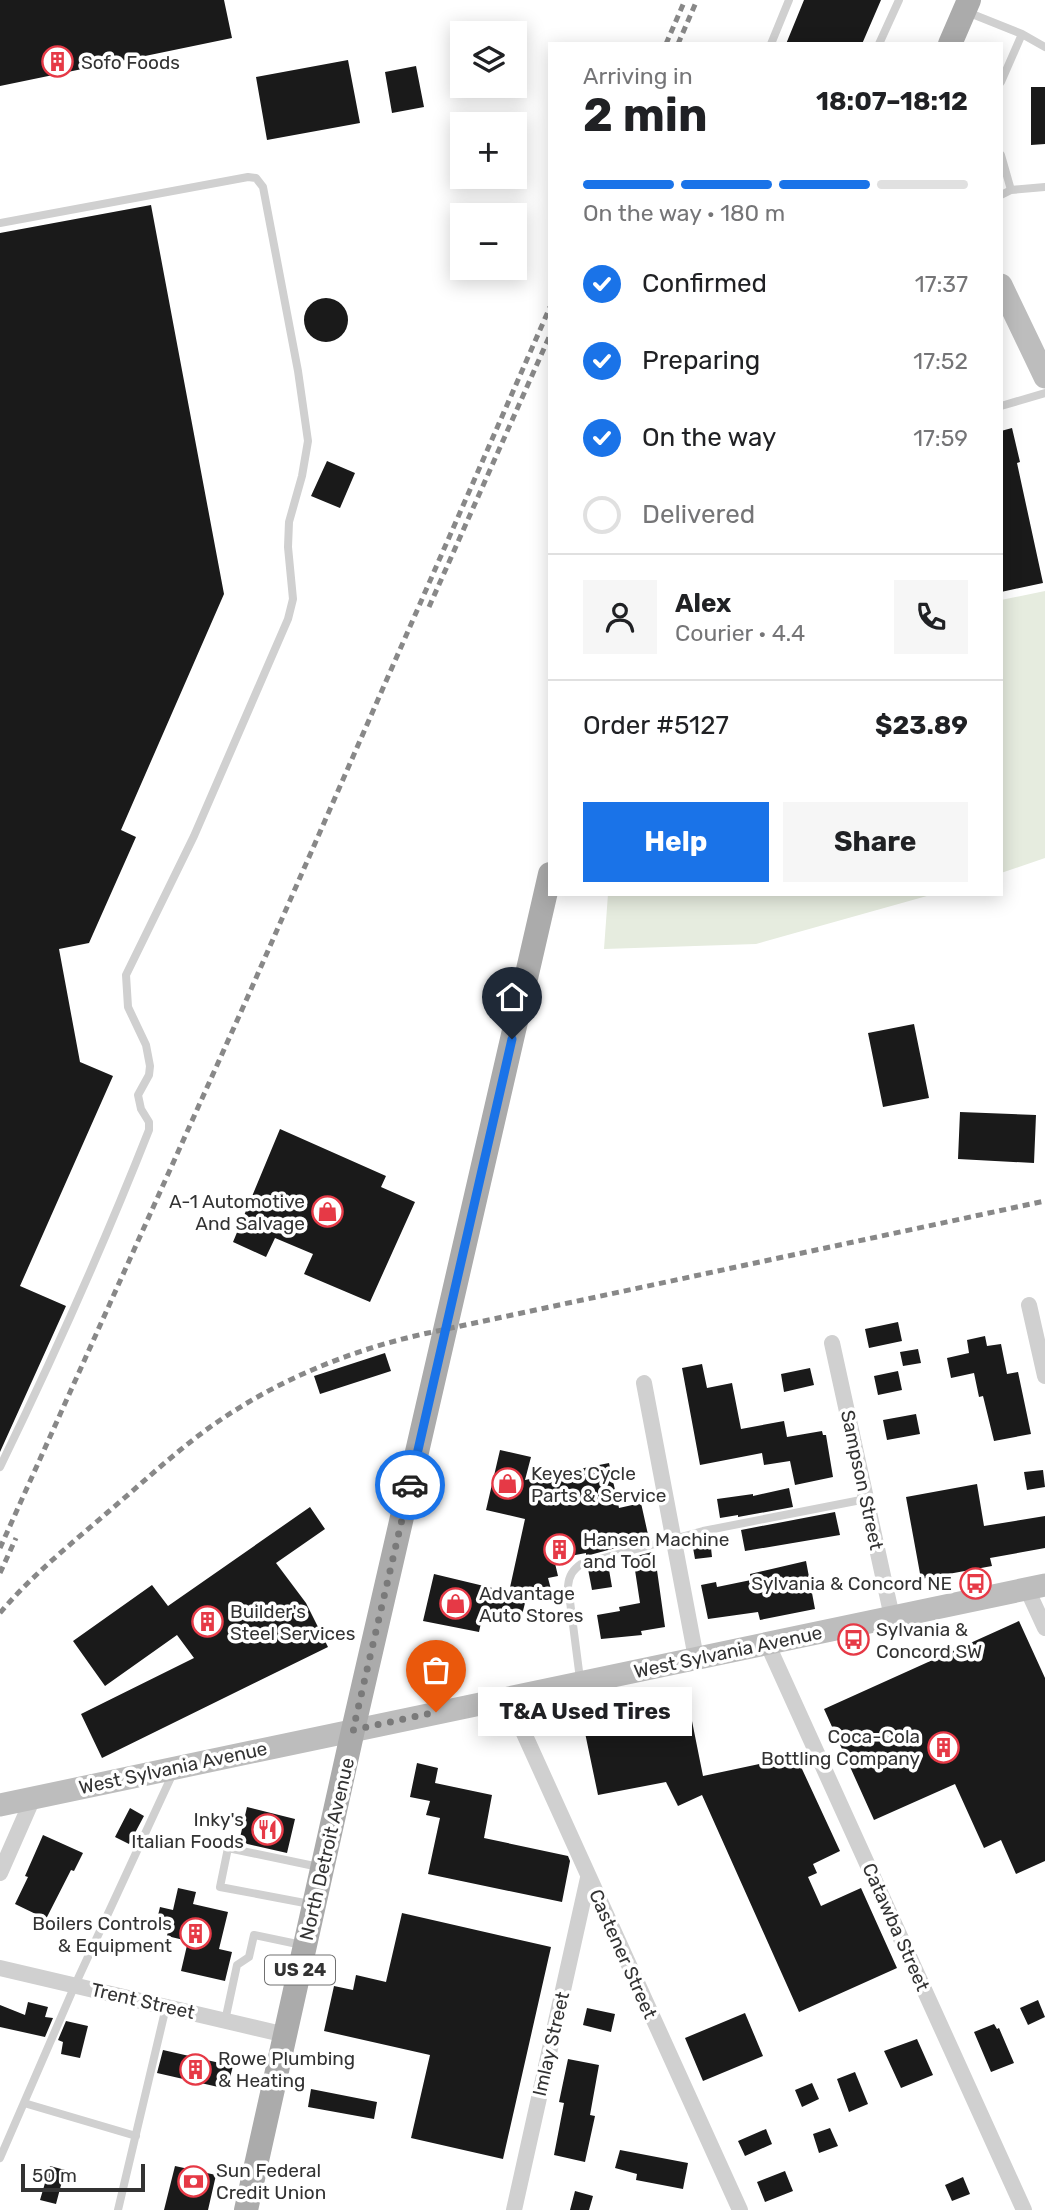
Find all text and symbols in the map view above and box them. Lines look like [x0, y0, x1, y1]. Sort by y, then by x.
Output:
map controls [450, 21, 527, 280]
button: layers [450, 21, 527, 98]
building icon: Sofo Foods [41, 45, 75, 79]
place label: Sofo Foods [81, 51, 180, 74]
text: Arriving in [583, 62, 693, 90]
text: 18:07–18:12 [816, 86, 968, 117]
text: 2 min [583, 88, 708, 143]
button: + [450, 112, 527, 189]
text: On the way · 180 m [583, 199, 785, 227]
button: − [450, 203, 527, 280]
icon: check [583, 265, 621, 303]
text: Confirmed [642, 268, 767, 299]
text: 17:37 [915, 270, 968, 298]
icon: check [583, 342, 621, 380]
text: Preparing [642, 345, 760, 376]
text: 17:52 [913, 347, 968, 375]
icon: check [583, 419, 621, 457]
text: On the way [642, 422, 776, 453]
text: 17:59 [913, 424, 968, 452]
text: Delivered [642, 499, 755, 530]
button: person [583, 580, 657, 654]
button: phone [894, 580, 968, 654]
text: Alex [675, 588, 731, 619]
text: Courier · 4.4 [675, 619, 805, 647]
text: Order #5127 [583, 710, 729, 741]
text: $23.89 [875, 710, 968, 741]
button: Help [583, 802, 769, 882]
button: Share [783, 802, 968, 882]
pin [482, 967, 542, 1039]
icon: home [493, 978, 531, 1016]
place label: A-1 Automotive And Salvage [169, 1190, 305, 1235]
shop icon: A-1 Automotive And Salvage [311, 1195, 345, 1229]
street label: Sampson Street [836, 1408, 888, 1553]
courier [375, 1450, 445, 1520]
place label: Keyes Cycle Parts & Service [531, 1462, 666, 1507]
icon: car [391, 1466, 429, 1504]
shop icon: Keyes Cycle Parts & Service [491, 1467, 525, 1501]
place label: Hansen Machine and Tool [583, 1528, 729, 1573]
building icon: Hansen Machine and Tool [543, 1533, 577, 1567]
bus stop icon: Sylvania & Concord NE [958, 1566, 992, 1600]
place label: Sylvania & Concord NE [751, 1572, 952, 1595]
place label: Advantage Auto Stores [479, 1582, 584, 1627]
shop icon: Advantage Auto Stores [439, 1587, 473, 1621]
place label: Builder's Steel Services [230, 1600, 355, 1645]
building icon: Builder's Steel Services [190, 1605, 224, 1639]
place label: Sylvania & Concord SW [876, 1618, 982, 1663]
street label: West Sylvania Avenue [632, 1621, 824, 1683]
bus stop icon: Sylvania & Concord SW [836, 1623, 870, 1657]
pin [406, 1640, 466, 1712]
icon: bag [417, 1651, 455, 1689]
callout: T&A Used Tires [478, 1688, 692, 1736]
text: T&A Used Tires [499, 1697, 671, 1725]
place label: Coca-Cola Bottling Company [761, 1725, 920, 1770]
building icon: Coca-Cola Bottling Company [926, 1730, 960, 1764]
street label: West Sylvania Avenue [77, 1737, 269, 1799]
street label: North Detroit Avenue [295, 1755, 359, 1943]
place label: Inky's Italian Foods [131, 1808, 244, 1853]
restaurant icon: Inky's Italian Foods [250, 1813, 284, 1847]
street label: Catawba Street [858, 1859, 935, 1995]
street label: Castener Street [584, 1886, 662, 2023]
place label: Boilers Controls & Equipment [32, 1912, 173, 1957]
building icon: Boilers Controls & Equipment [178, 1917, 212, 1951]
road number: US 24 [265, 1956, 335, 1984]
street label: Trent Street [89, 1978, 198, 2024]
street label: Imlay Street [528, 1989, 574, 2098]
place label: Rowe Plumbing & Heating [218, 2047, 355, 2092]
building icon: Rowe Plumbing & Heating [178, 2052, 212, 2086]
place label: Sun Federal Credit Union [216, 2159, 326, 2204]
scale bar [21, 2161, 145, 2193]
text: 50 m [32, 2164, 77, 2187]
bank icon: Sun Federal Credit Union [176, 2164, 210, 2198]

